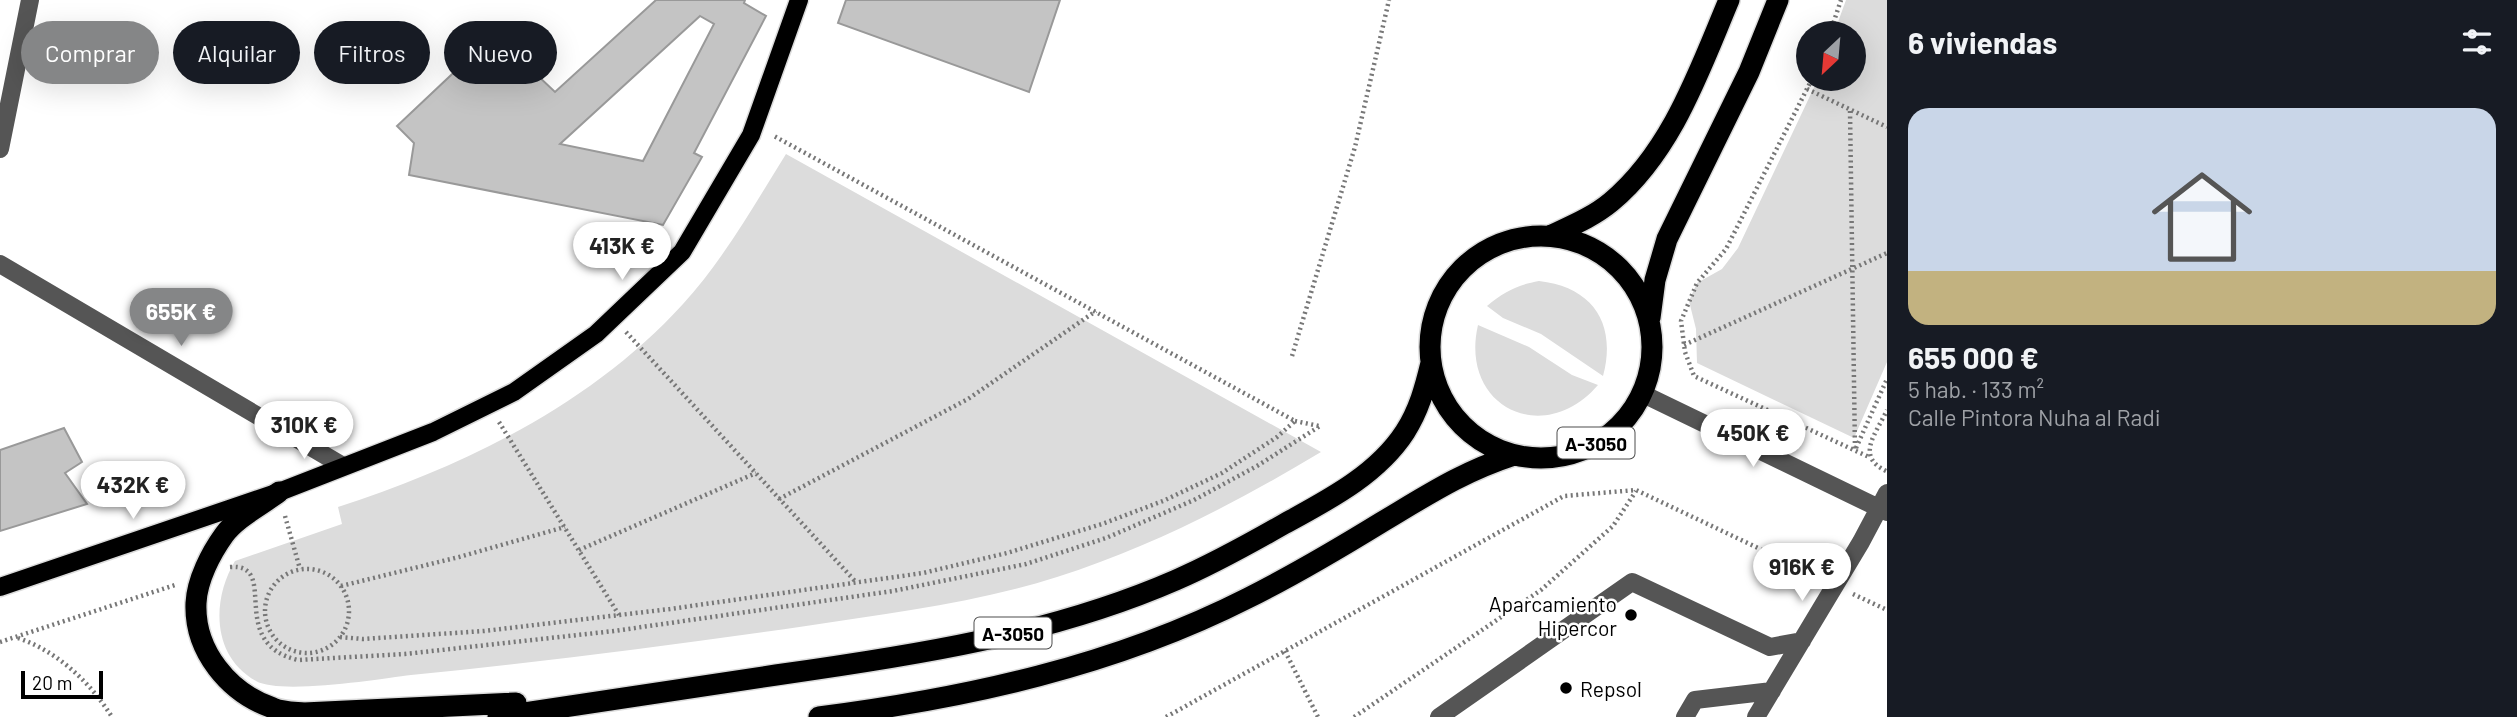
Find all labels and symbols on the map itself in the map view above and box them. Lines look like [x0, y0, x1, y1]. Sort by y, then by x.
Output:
north arrow [1796, 21, 1866, 91]
pin: 413K € [565, 222, 679, 282]
pin: 655K € [124, 288, 238, 348]
pin: 310K € [247, 402, 361, 461]
pin: 450K € [1696, 410, 1810, 469]
road number: A-3050 [1558, 428, 1634, 458]
pin: 432K € [76, 462, 190, 521]
pin: 916K € [1745, 544, 1859, 603]
place label: Aparcamiento Hipercor [1489, 591, 1617, 640]
marker: Aparcamiento Hipercor [1623, 607, 1639, 623]
road number: A-3050 [974, 618, 1052, 648]
scale bar [21, 668, 103, 700]
place label: Repsol [1580, 676, 1642, 701]
marker: Repsol [1558, 680, 1574, 696]

